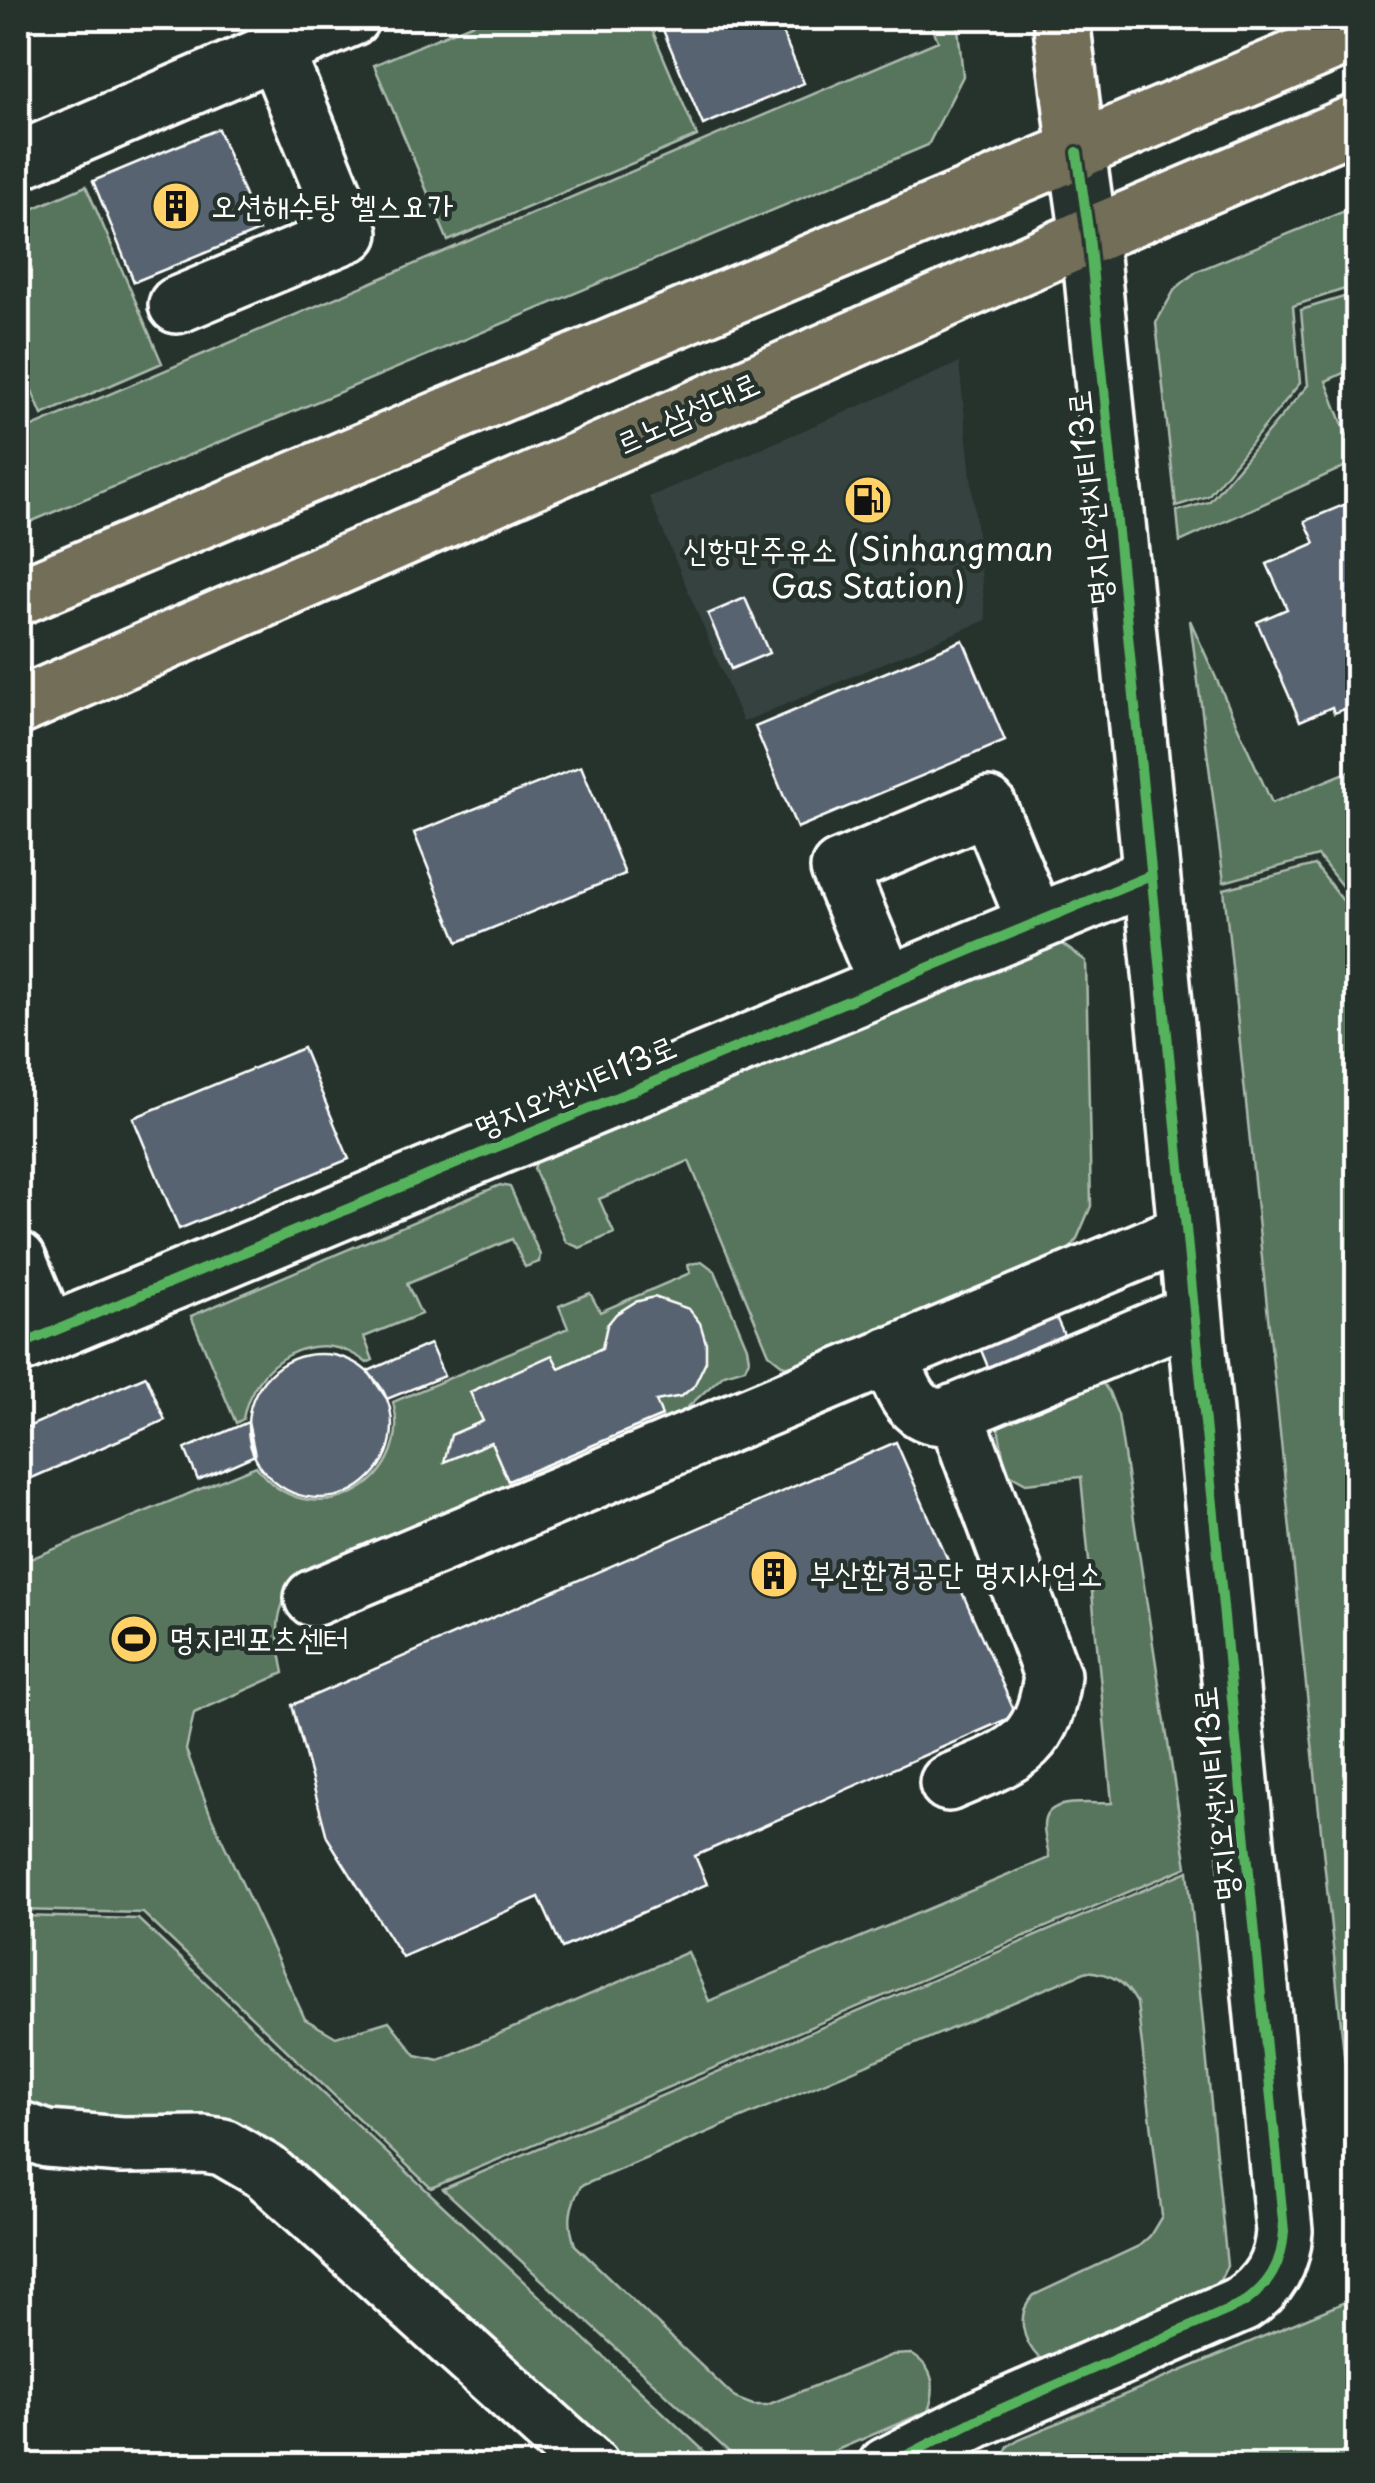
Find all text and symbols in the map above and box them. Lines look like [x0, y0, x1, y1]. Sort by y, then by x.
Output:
building icon: 오션해수탕 헬스요가 [150, 180, 202, 232]
place label: 오션해수탕 헬스요가 [211, 180, 453, 228]
street label: 르노삼성대로 [606, 358, 767, 465]
street label: 명지오션시티13로 [1053, 388, 1123, 608]
fuel station icon: 신항만주유소 (Sinhangman Gas Station) [842, 474, 894, 526]
place label: 신항만주유소 (Sinhangman Gas Station) [683, 524, 1053, 609]
street label: 명지오션시티13로 [466, 1021, 683, 1149]
building icon: 부산환경공단 명지사업소 [748, 1548, 800, 1600]
place label: 부산환경공단 명지사업소 [809, 1548, 1103, 1596]
sports icon: 명지레포츠센터 [108, 1613, 160, 1665]
place label: 명지레포츠센터 [169, 1613, 349, 1661]
street label: 명지오션시티13로 [1179, 1684, 1249, 1904]

